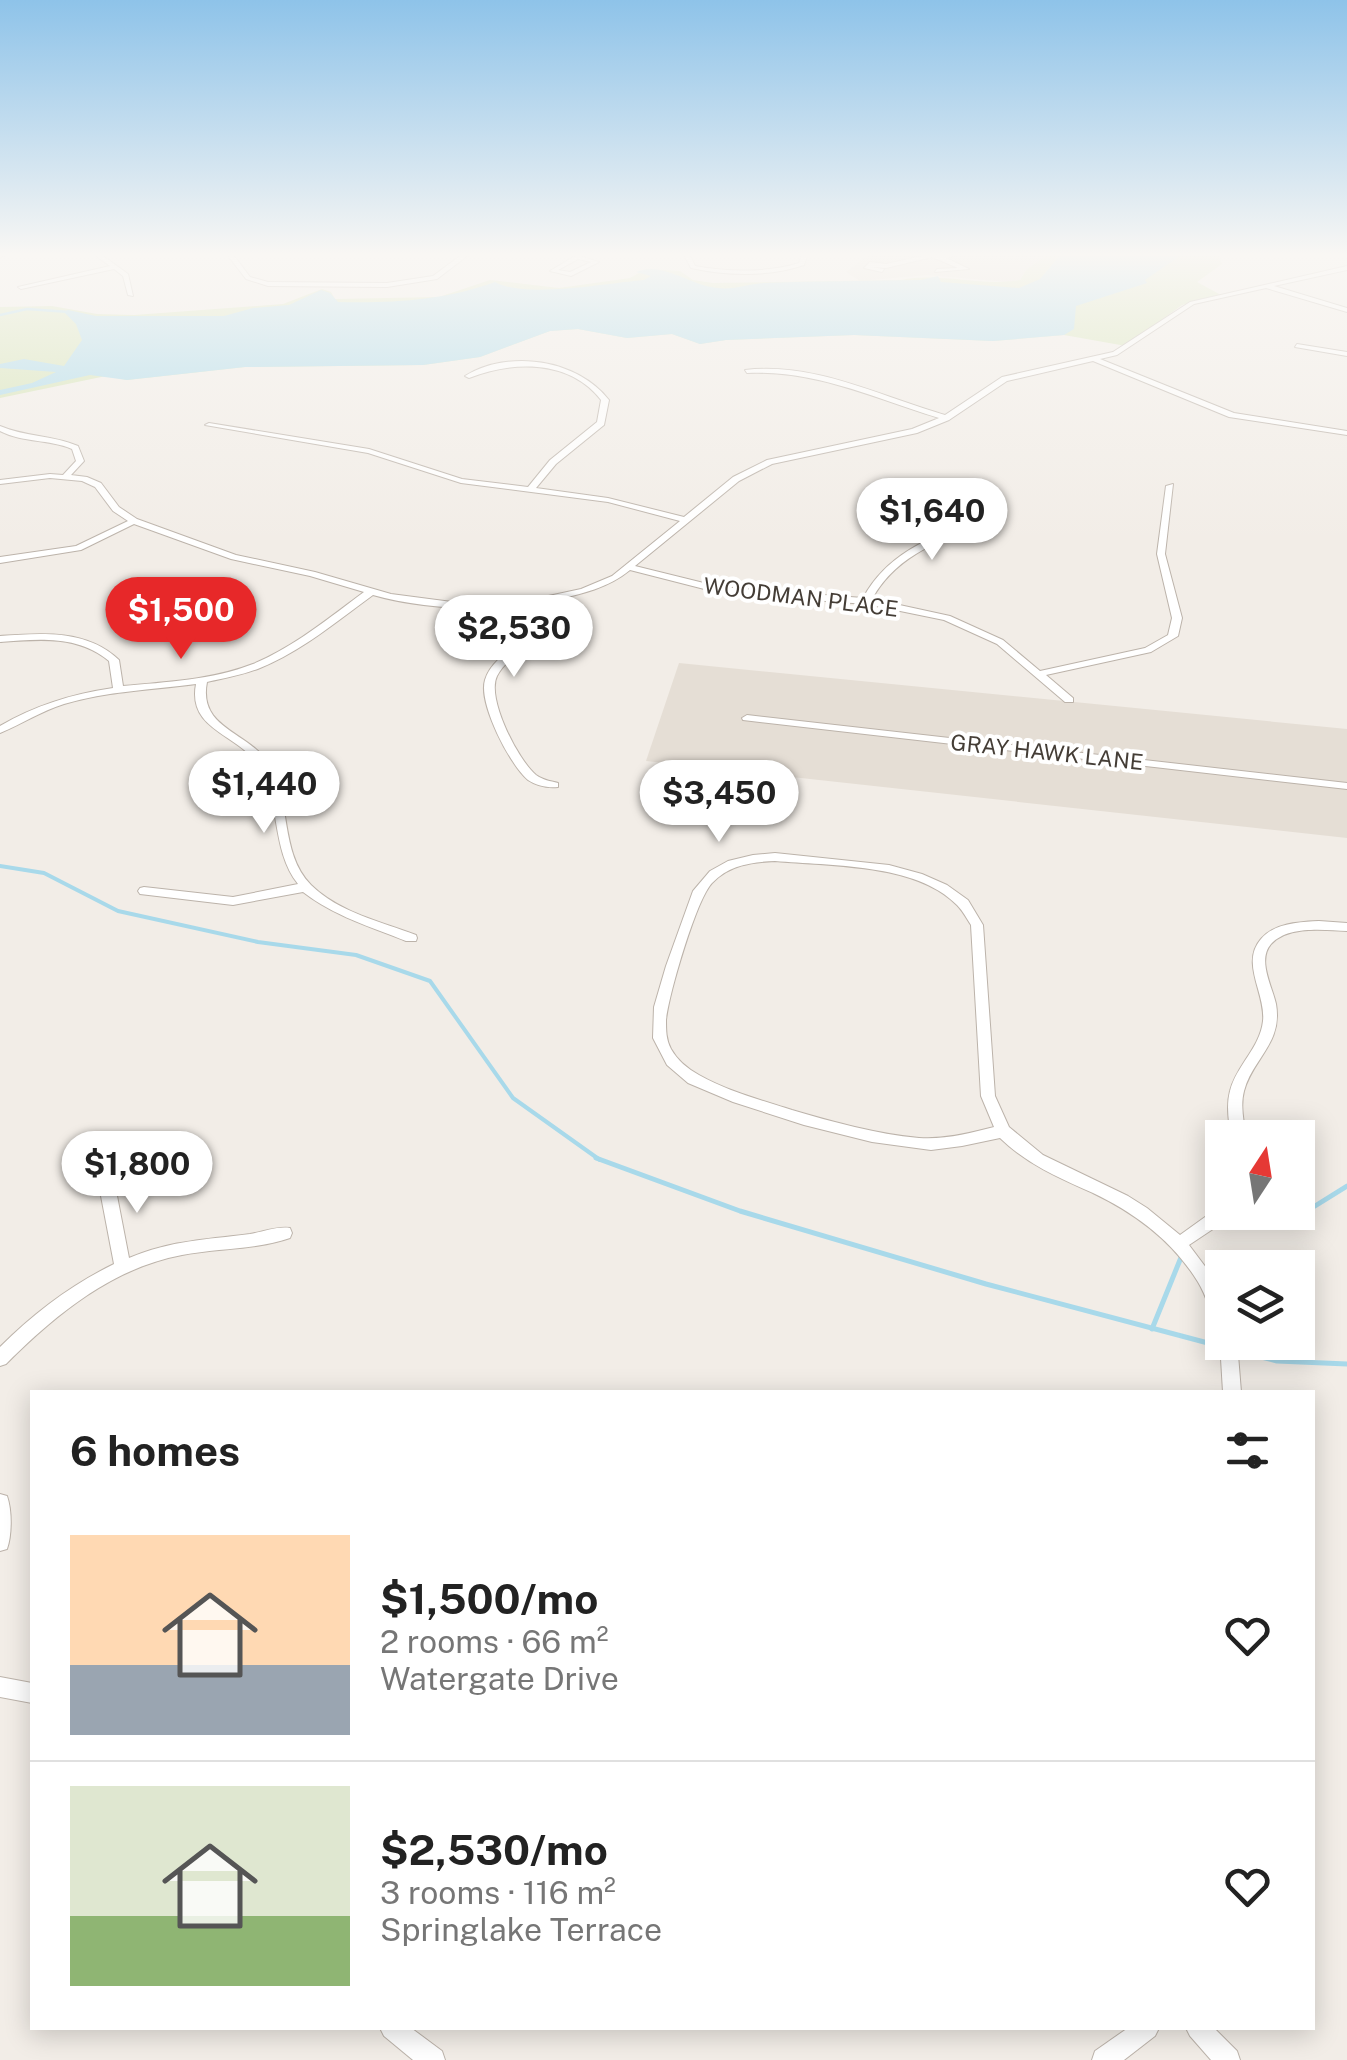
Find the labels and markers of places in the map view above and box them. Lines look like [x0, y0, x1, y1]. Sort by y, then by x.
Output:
pin: $1,640 [851, 478, 1013, 563]
pin: $1,500 [100, 577, 262, 662]
pin: $2,530 [433, 595, 595, 680]
pin: $1,440 [183, 751, 345, 836]
pin: $3,450 [638, 760, 800, 845]
pin: $1,800 [56, 1131, 218, 1216]

